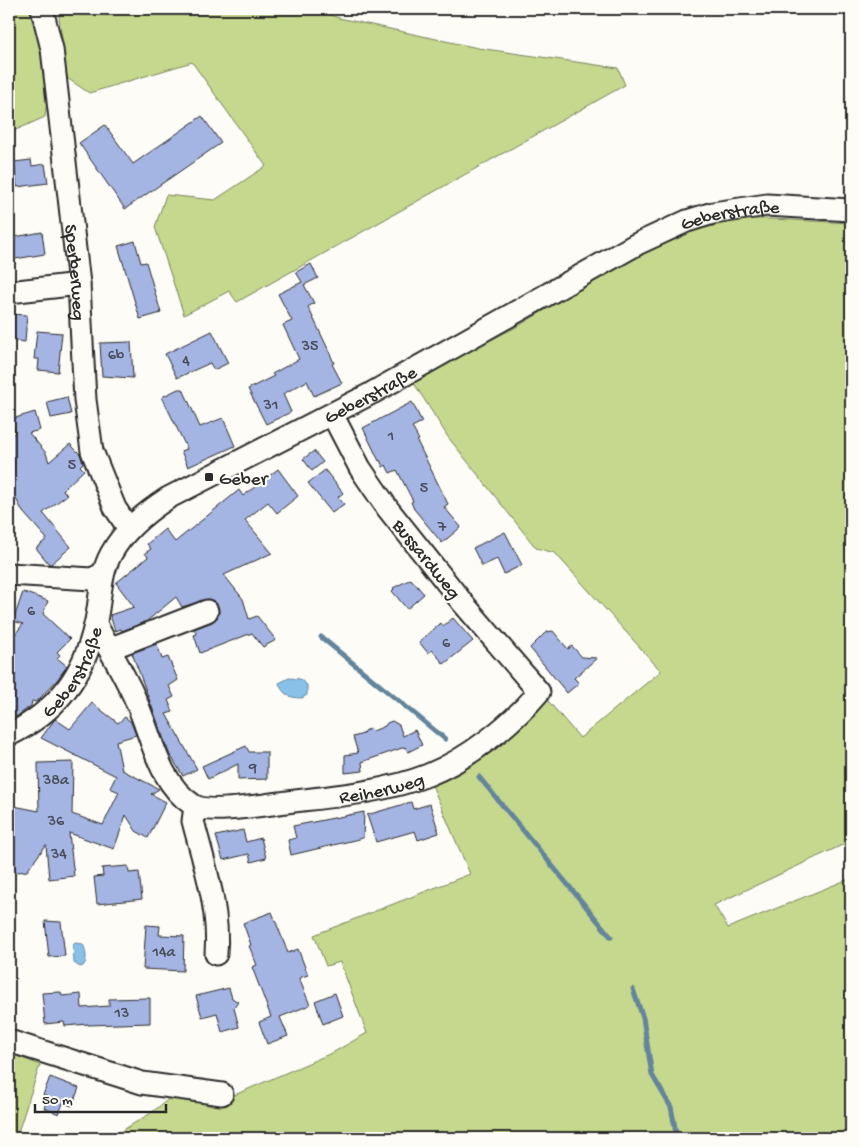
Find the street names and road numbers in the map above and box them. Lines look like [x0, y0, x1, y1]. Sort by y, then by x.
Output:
street label: Geberstraße [677, 197, 781, 238]
street label: Sperberweg [57, 223, 89, 321]
street label: Geberstraße [321, 362, 422, 431]
street label: Bussardweg [385, 515, 465, 605]
street label: Geberstraße [38, 625, 109, 724]
street label: Reiherweg [338, 769, 428, 811]

